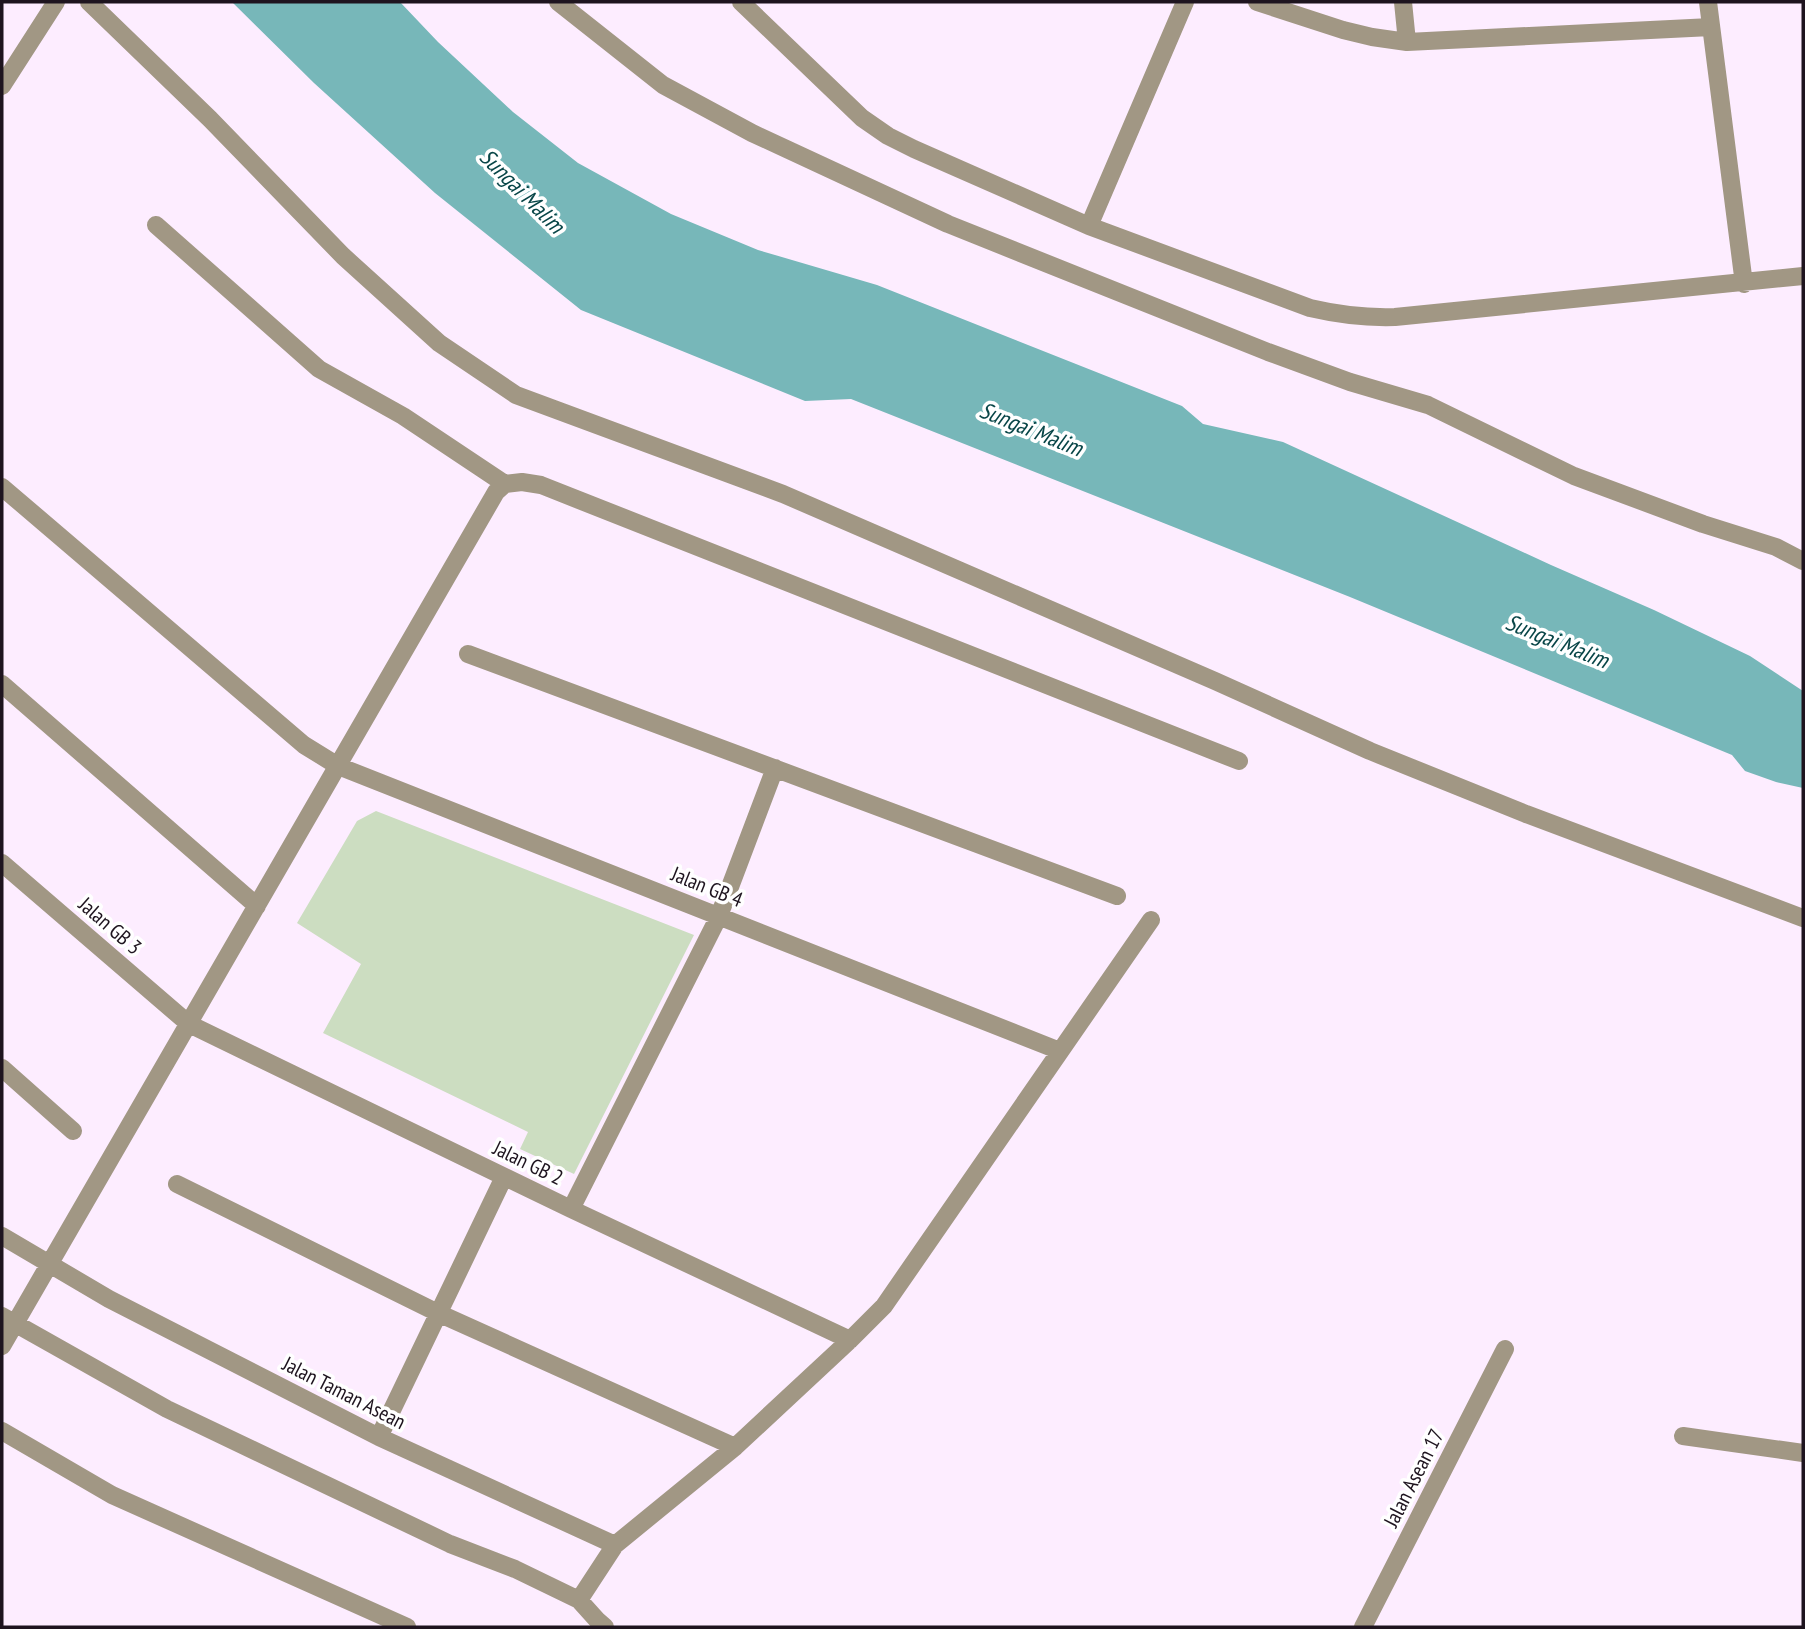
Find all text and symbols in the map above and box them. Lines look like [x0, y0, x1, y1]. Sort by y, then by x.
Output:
water label: Sungai Malim [474, 142, 572, 241]
water label: Sungai Malim [976, 395, 1089, 463]
water label: Sungai Malim [1502, 607, 1615, 675]
street label: Jalan GB 4 [667, 860, 747, 913]
street label: Jalan GB 3 [73, 890, 147, 960]
street label: Jalan GB 2 [488, 1134, 568, 1191]
street label: Jalan Taman Asean [277, 1350, 410, 1435]
street label: Jalan Asean 17 [1377, 1424, 1450, 1532]

